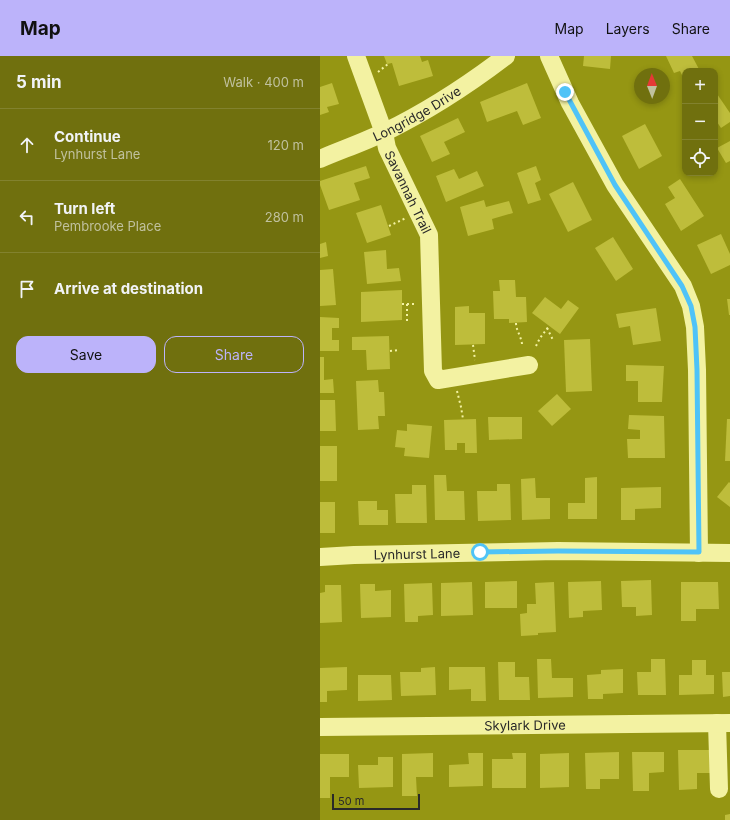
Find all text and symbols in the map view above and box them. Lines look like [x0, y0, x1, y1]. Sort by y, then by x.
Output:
text: Map [20, 17, 61, 40]
text: Map [555, 20, 584, 37]
text: Layers [606, 20, 650, 37]
text: Share [672, 20, 710, 37]
north arrow [634, 68, 670, 104]
map controls [682, 68, 718, 176]
button: + [682, 68, 718, 104]
text: 5 min [16, 72, 62, 92]
text: Walk · 400 m [223, 74, 304, 90]
street label: Longridge Drive [370, 83, 464, 145]
route end [556, 83, 574, 101]
button: − [682, 104, 718, 140]
text: Continue [54, 127, 121, 146]
icon: ahead [16, 134, 38, 156]
text: 120 m [268, 137, 304, 153]
button: locate [682, 140, 718, 176]
text: Lynhurst Lane [54, 146, 140, 162]
street label: Savannah Trail [381, 148, 435, 236]
text: Turn left [54, 199, 115, 218]
icon: left [16, 206, 38, 228]
text: 280 m [265, 209, 304, 225]
text: Pembrooke Place [54, 218, 161, 234]
icon: arrive [16, 278, 38, 300]
text: Arrive at destination [54, 279, 203, 298]
button: Save [16, 336, 156, 373]
button: Share [164, 336, 304, 373]
route start [471, 543, 489, 561]
street label: Lynhurst Lane [374, 545, 460, 563]
street label: Skylark Drive [484, 717, 566, 733]
scale bar [332, 792, 420, 811]
text: 50 m [338, 794, 364, 808]

